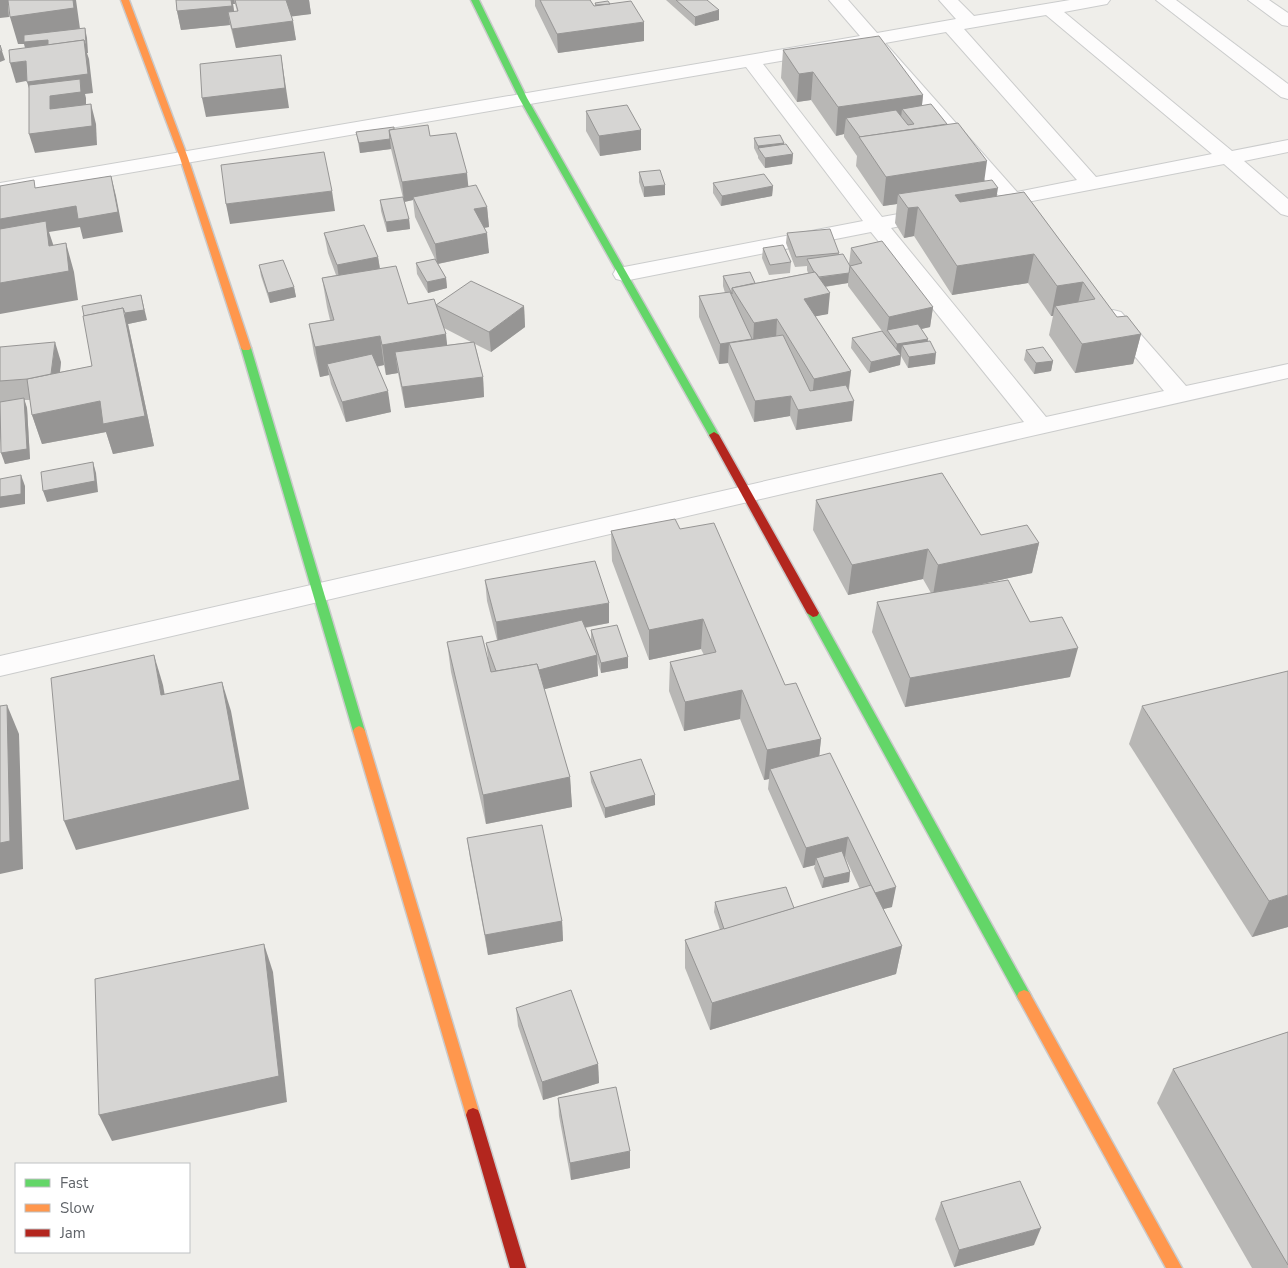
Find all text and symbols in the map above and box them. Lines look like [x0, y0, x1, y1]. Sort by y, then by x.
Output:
legend [15, 1163, 190, 1253]
text: Fast [60, 1173, 89, 1193]
text: Slow [60, 1198, 95, 1218]
text: Jam [59, 1223, 86, 1243]

